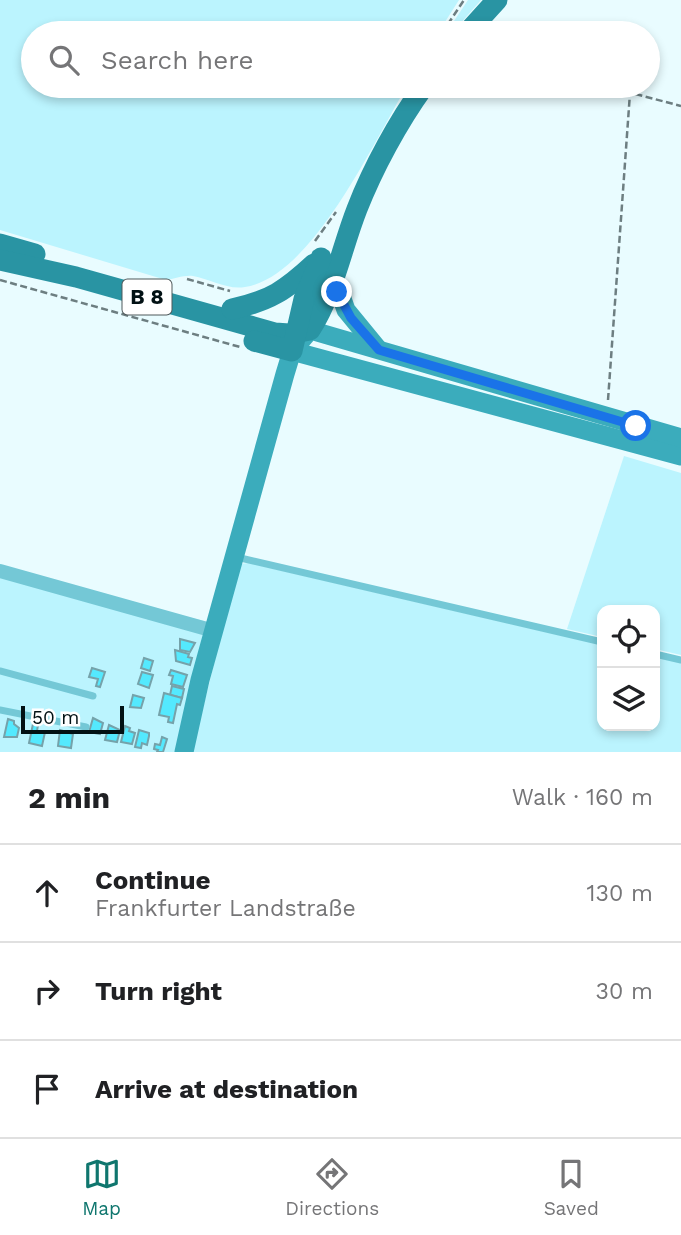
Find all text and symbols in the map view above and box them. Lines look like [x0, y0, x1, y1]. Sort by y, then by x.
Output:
search box [21, 21, 660, 98]
icon: search [45, 41, 83, 79]
text: Search here [101, 45, 253, 75]
route end [321, 276, 352, 307]
road number: B 8 [122, 280, 172, 314]
route start [620, 410, 651, 441]
map controls [597, 605, 660, 731]
button: locate [597, 605, 660, 668]
button: layers [597, 668, 660, 731]
scale bar [21, 703, 124, 735]
text: 50 m [32, 706, 79, 729]
text: 2 min [28, 780, 110, 815]
text: Walk · 160 m [512, 784, 653, 811]
text: Continue [95, 865, 211, 895]
icon: ahead [28, 874, 66, 912]
text: 130 m [587, 880, 653, 907]
text: Frankfurter Landstraße [95, 895, 356, 922]
icon: right [28, 972, 66, 1010]
text: Turn right [95, 976, 222, 1006]
text: 30 m [596, 978, 653, 1005]
icon: arrive [28, 1070, 66, 1108]
text: Arrive at destination [95, 1074, 358, 1104]
tab: Map [82, 1155, 121, 1220]
tab: Directions [285, 1155, 379, 1220]
tab: Saved [544, 1155, 599, 1220]

